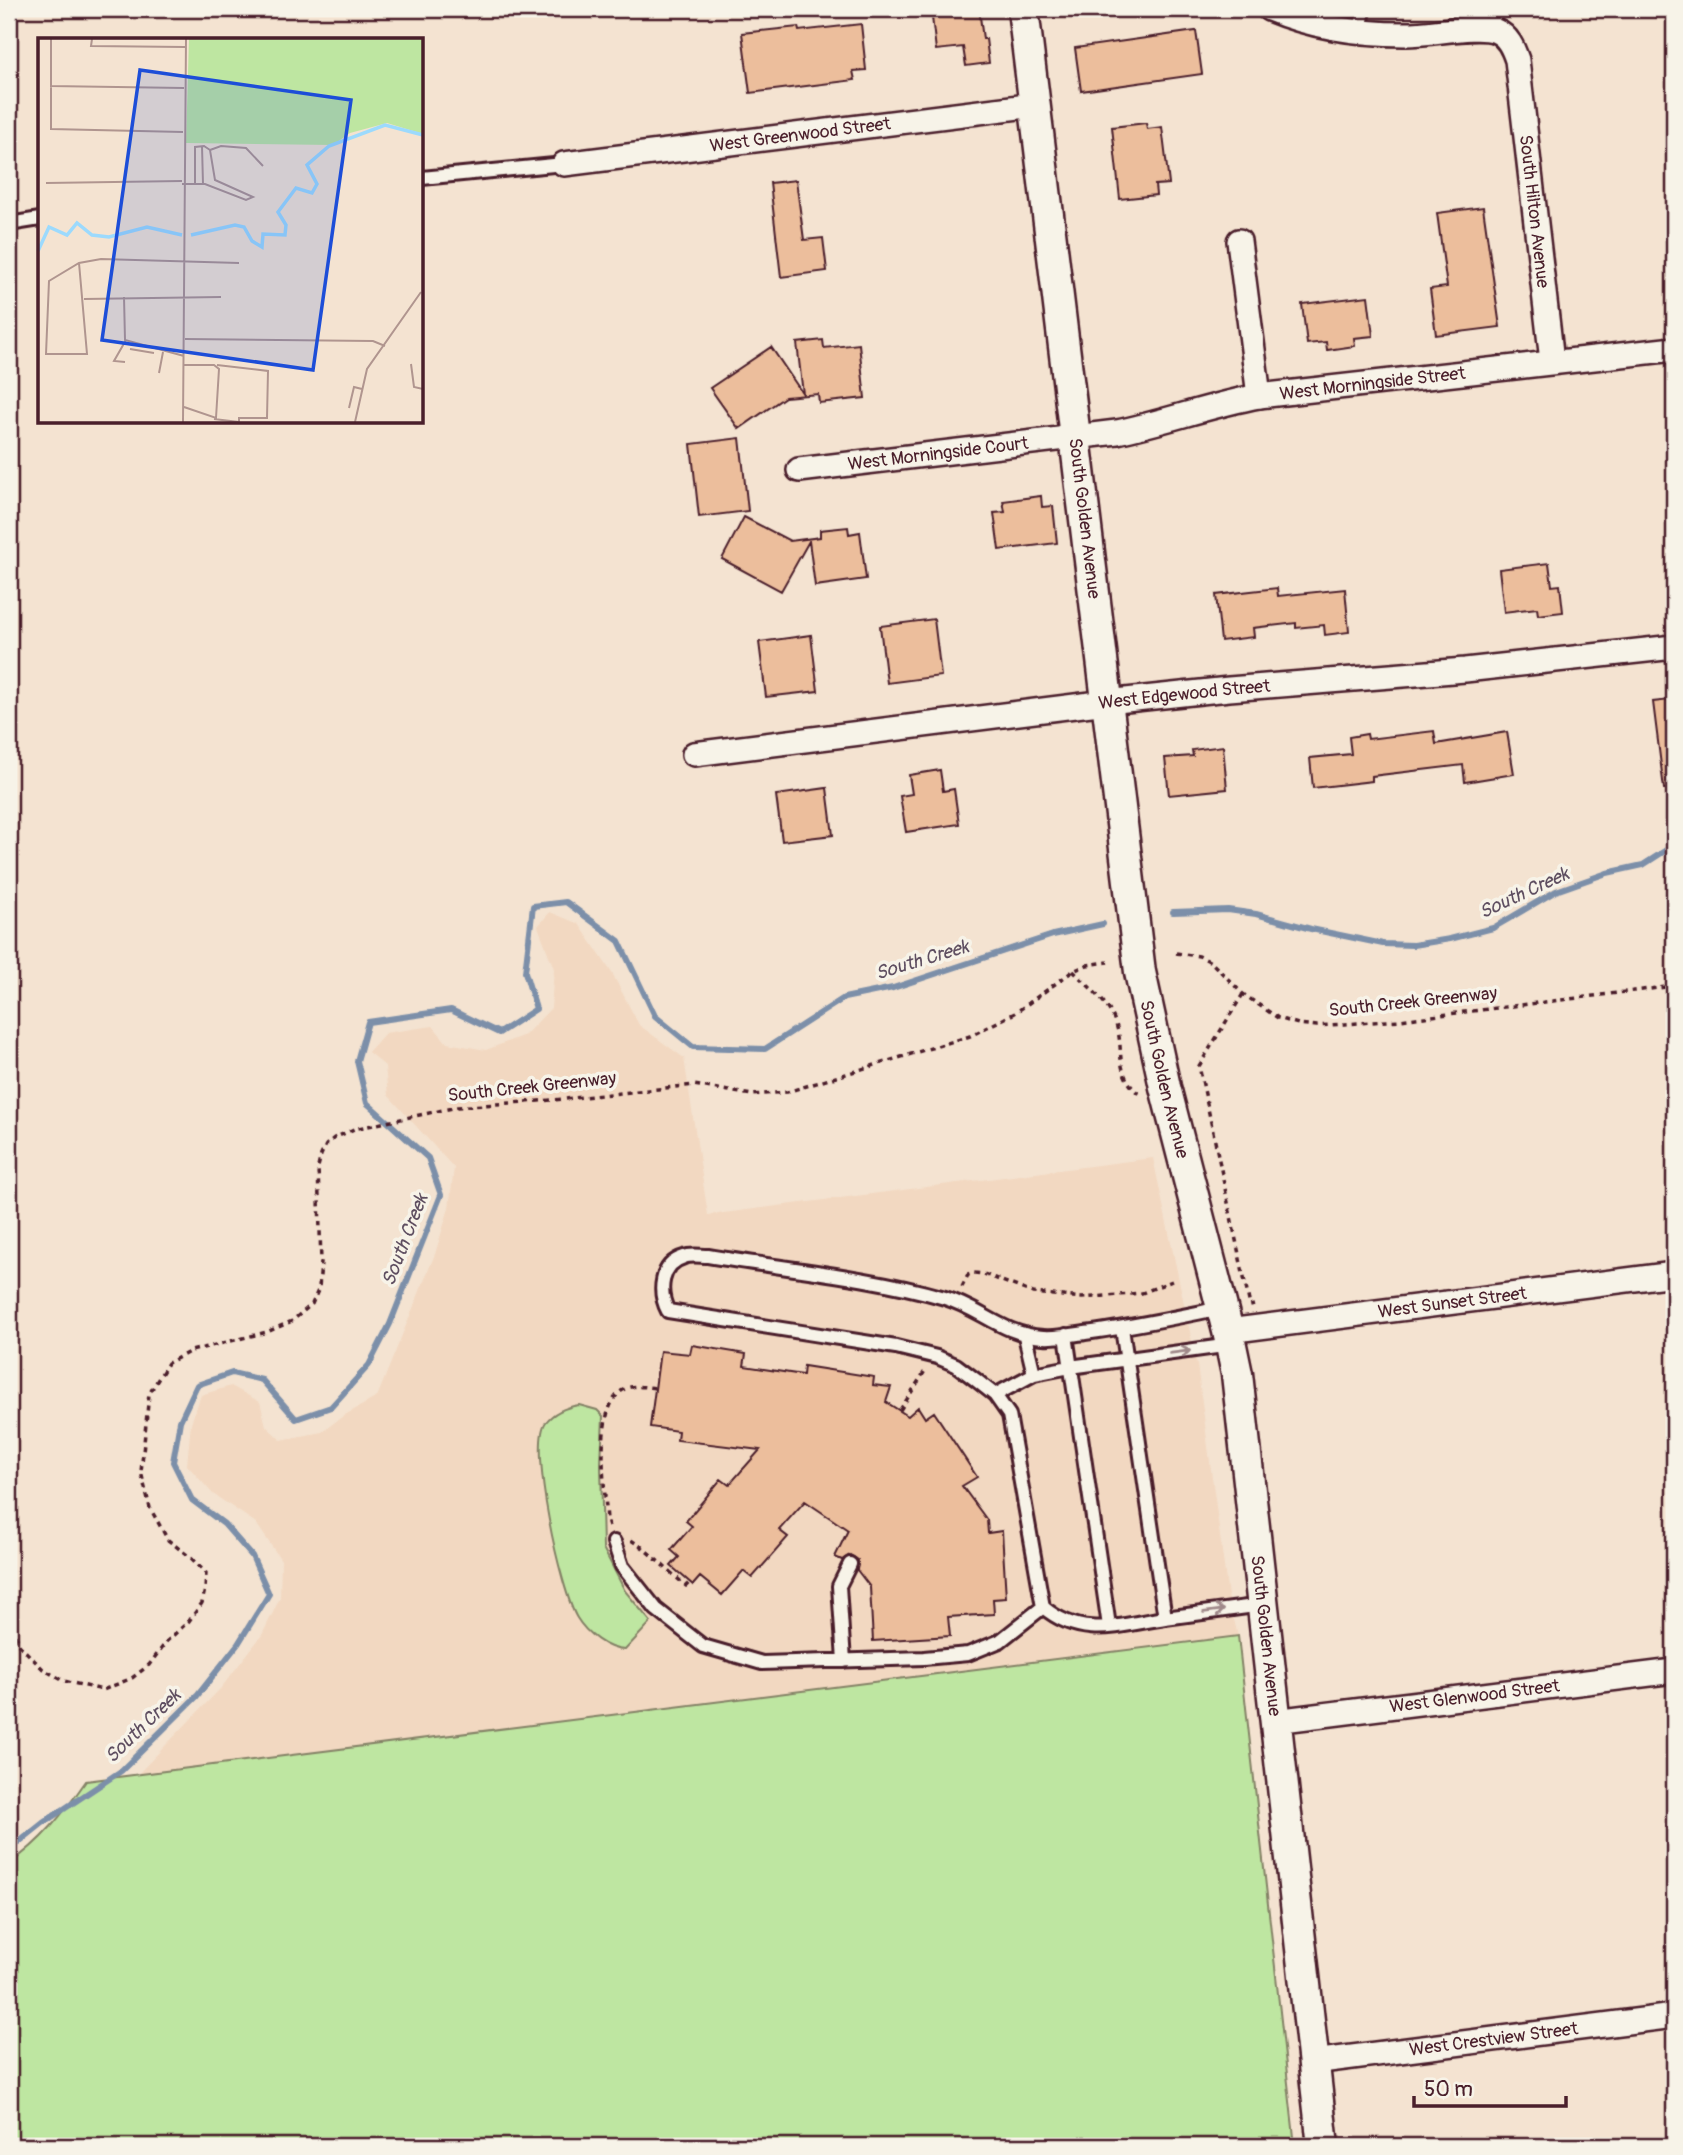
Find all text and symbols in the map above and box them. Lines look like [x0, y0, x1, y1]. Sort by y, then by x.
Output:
inset map [38, 38, 424, 424]
street label: West Greenwood Street [708, 112, 893, 157]
street label: South Hilton Avenue [1514, 133, 1555, 289]
street label: West Morningside Street [1278, 361, 1467, 405]
street label: West Morningside Court [846, 431, 1030, 476]
street label: South Golden Avenue [1064, 437, 1106, 600]
street label: West Edgewood Street [1097, 674, 1272, 714]
water label: South Creek [1475, 861, 1575, 924]
water label: South Creek [872, 934, 974, 986]
street label: South Creek Greenway [1328, 982, 1499, 1022]
street label: South Golden Avenue [1135, 998, 1194, 1161]
street label: South Creek Greenway [447, 1067, 618, 1107]
water label: South Creek [377, 1189, 434, 1289]
street label: West Sunset Street [1376, 1281, 1529, 1323]
one-way arrow [1168, 1346, 1190, 1359]
street label: South Golden Avenue [1246, 1554, 1287, 1717]
one-way arrow [1203, 1605, 1225, 1618]
street label: West Glenwood Street [1388, 1674, 1562, 1718]
water label: South Creek [100, 1682, 187, 1768]
street label: West Crestview Street [1408, 2017, 1580, 2061]
scale bar [1414, 2064, 1566, 2108]
text: 50 m [1424, 2076, 1473, 2103]

